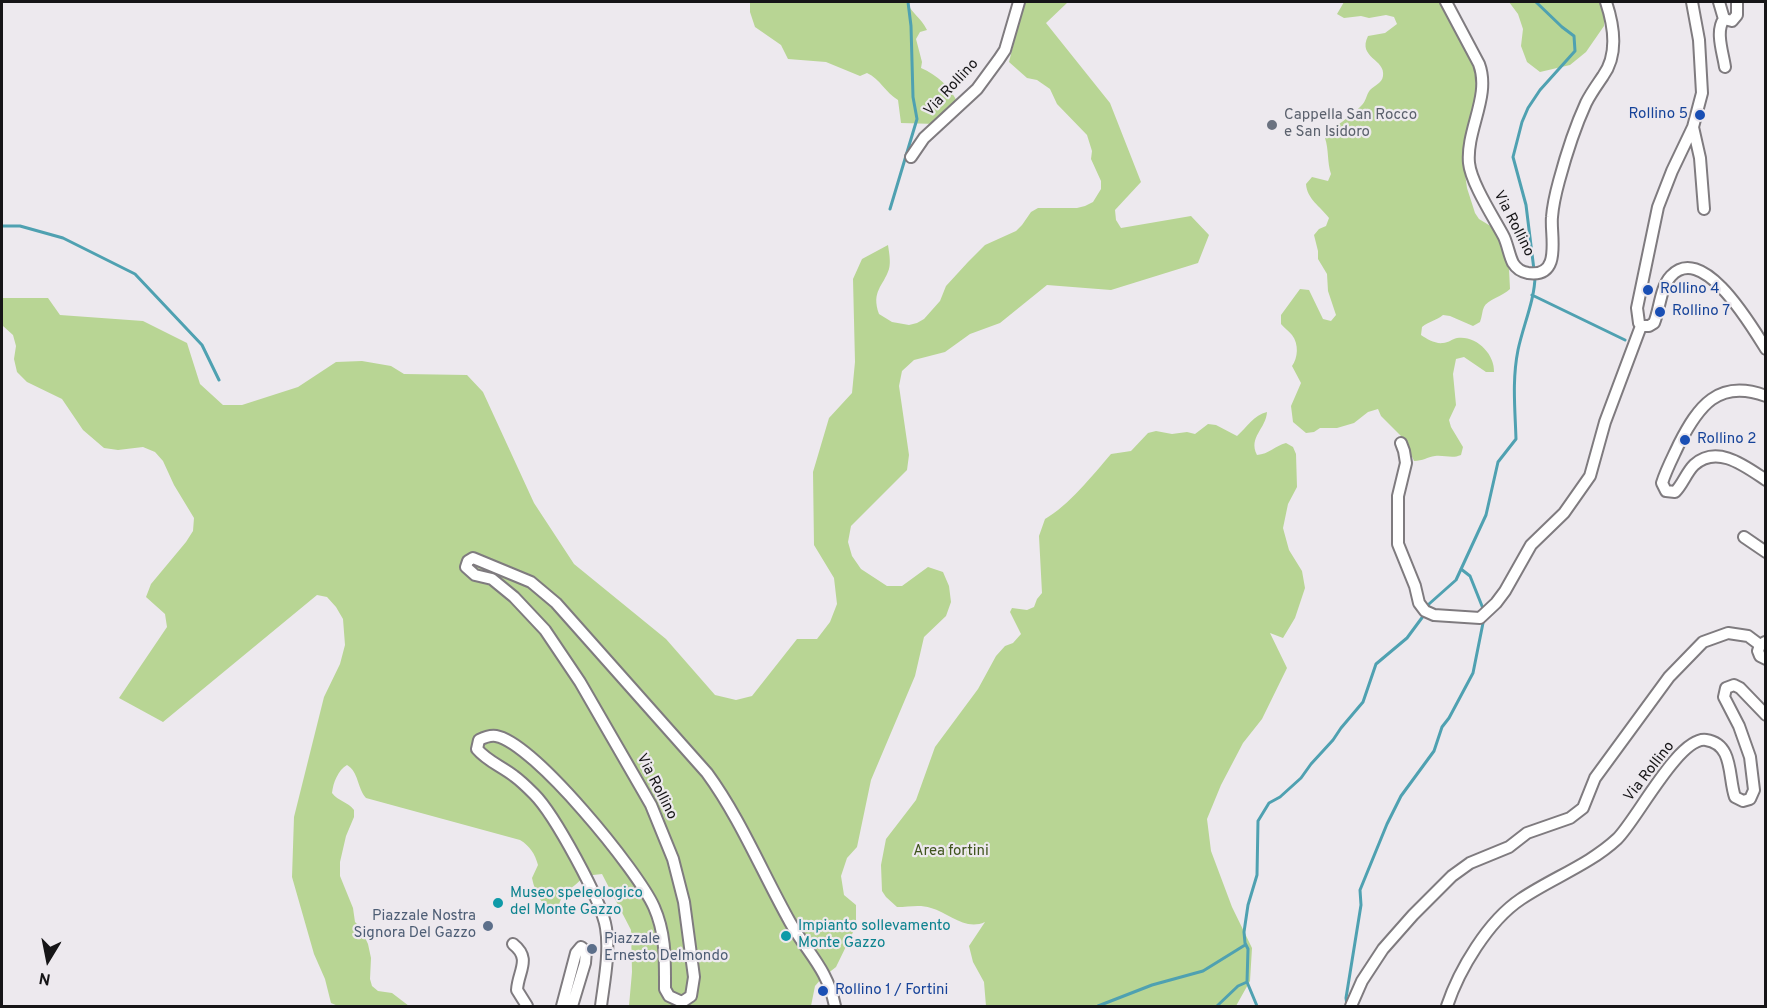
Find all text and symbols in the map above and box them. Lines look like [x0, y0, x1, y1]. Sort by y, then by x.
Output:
street label: Via Rollino [921, 56, 983, 120]
place label: Rollino 5 [1628, 106, 1688, 124]
place label: Cappella San Rocco e San Isidoro [1284, 107, 1417, 142]
marker: Rollino 5 [1693, 108, 1707, 122]
marker: Cappella San Rocco e San Isidoro [1265, 118, 1279, 132]
street label: Via Rollino [1489, 188, 1537, 260]
place label: Rollino 4 [1660, 281, 1720, 299]
marker: Rollino 4 [1641, 283, 1655, 297]
place label: Rollino 7 [1672, 303, 1730, 321]
marker: Rollino 7 [1653, 305, 1667, 319]
place label: Rollino 2 [1697, 431, 1756, 449]
marker: Rollino 2 [1678, 433, 1692, 447]
street label: Via Rollino [1621, 738, 1679, 806]
street label: Via Rollino [632, 751, 680, 823]
park label: Area fortini [913, 843, 989, 861]
place label: Museo speleologico del Monte Gazzo [510, 885, 643, 920]
marker: Museo speleologico del Monte Gazzo [491, 896, 505, 910]
place label: Piazzale Nostra Signora Del Gazzo [354, 908, 476, 943]
place label: Impianto sollevamento Monte Gazzo [798, 918, 951, 953]
marker: Piazzale Nostra Signora Del Gazzo [481, 919, 495, 933]
marker: Impianto sollevamento Monte Gazzo [779, 929, 793, 943]
north arrow [18, 930, 78, 990]
place label: Piazzale Ernesto Delmondo [604, 931, 728, 966]
marker: Piazzale Ernesto Delmondo [585, 942, 599, 956]
text: N [37, 967, 52, 989]
place label: Rollino 1 / Fortini [835, 982, 948, 1000]
marker: Rollino 1 / Fortini [816, 984, 830, 998]

